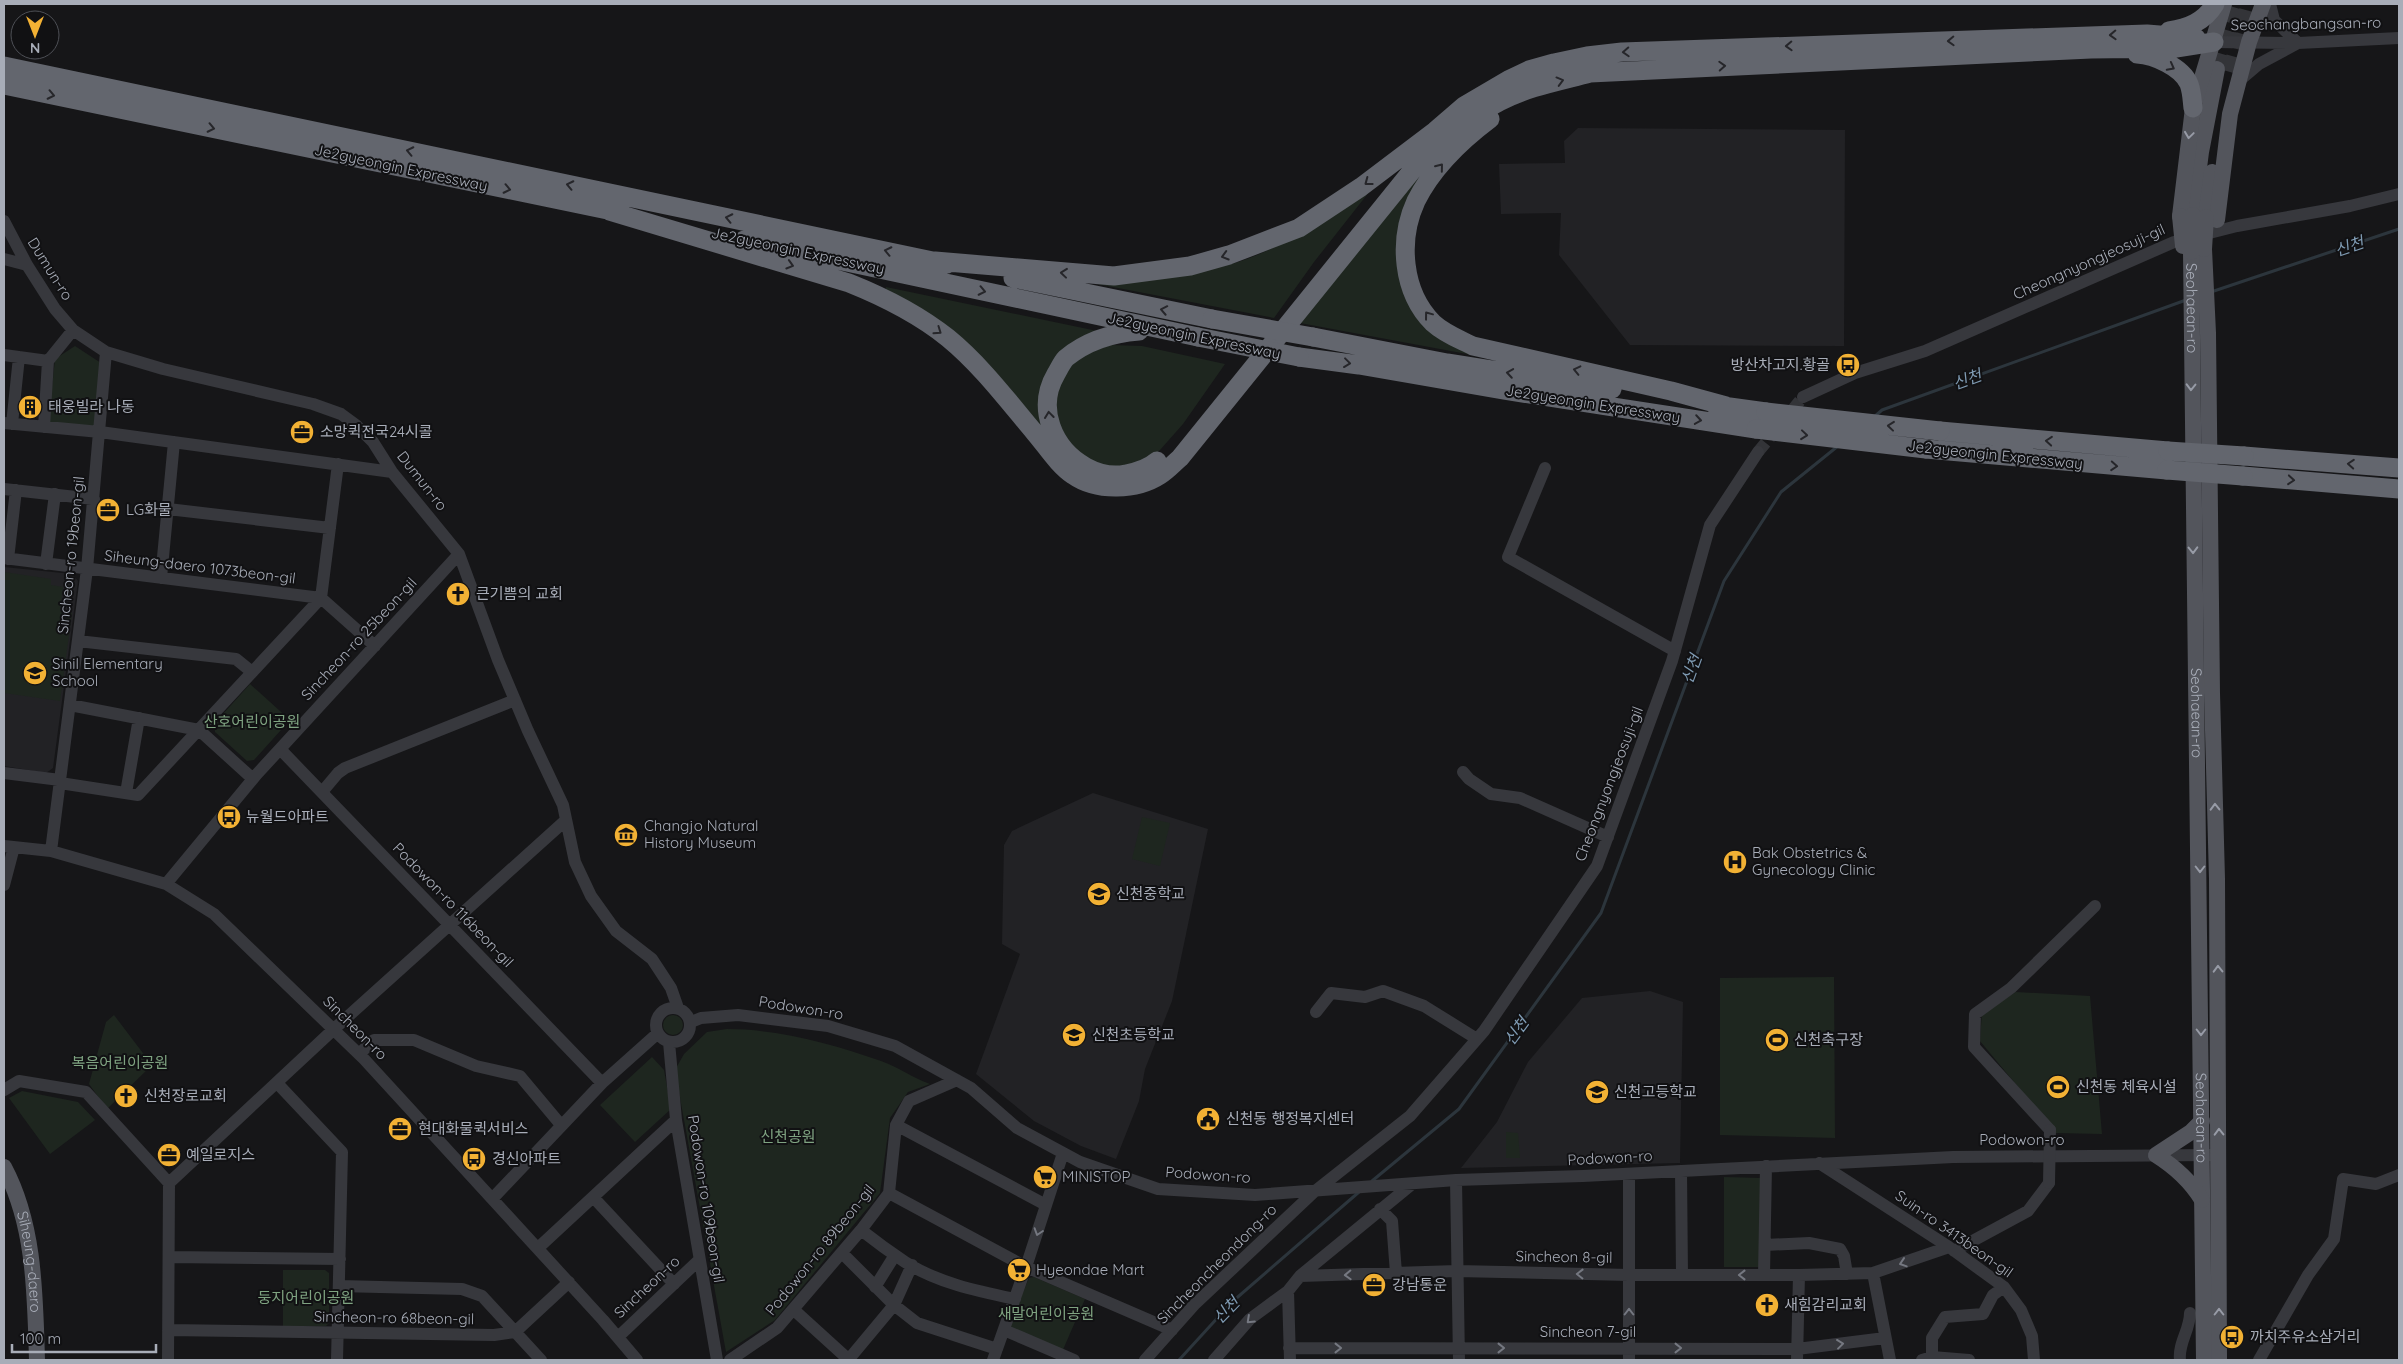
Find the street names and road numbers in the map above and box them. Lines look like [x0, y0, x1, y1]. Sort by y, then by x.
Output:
street label: Seochangbangsan-ro [2230, 13, 2382, 34]
street label: Je2gyeongin Expressway [313, 140, 489, 195]
street label: Cheongnyongjeosuji-gil [2010, 219, 2168, 304]
street label: Je2gyeongin Expressway [710, 223, 886, 278]
street label: Dumun-ro [24, 234, 77, 304]
street label: Seohaean-ro [2182, 263, 2202, 353]
street label: Je2gyeongin Expressway [1106, 308, 1282, 363]
street label: Je2gyeongin Expressway [1504, 380, 1682, 427]
street label: Je2gyeongin Expressway [1906, 436, 2084, 473]
street label: Dumun-ro [393, 447, 452, 514]
street label: Sincheon-ro 19beon-gil [53, 475, 88, 635]
street label: Siheung-daero 1073beon-gil [103, 545, 297, 588]
street label: Sincheon-ro 25beon-gil [297, 573, 420, 704]
street label: Seohaean-ro [2187, 668, 2207, 758]
street label: Cheongnyongjeosuji-gil [1570, 704, 1647, 864]
street label: Podowon-ro 116beon-gil [389, 838, 518, 971]
street label: Podowon-ro [757, 991, 845, 1024]
street label: Sincheon-ro [319, 992, 391, 1064]
street label: Seohaean-ro [2192, 1073, 2212, 1163]
street label: Podowon-ro 109beon-gil [684, 1114, 729, 1284]
street label: Podowon-ro [1979, 1130, 2065, 1149]
street label: Podowon-ro [1567, 1146, 1653, 1169]
street label: Podowon-ro [1165, 1162, 1251, 1187]
street label: Podowon-ro 89beon-gil [761, 1180, 878, 1319]
street label: Suin-ro 3413beon-gil [1892, 1186, 2017, 1281]
street label: Sincheoncheondong-ro [1153, 1200, 1281, 1328]
street label: Siheung-daero [13, 1209, 45, 1313]
street label: Sincheon 8-gil [1515, 1246, 1613, 1267]
street label: Sincheon-ro [610, 1251, 684, 1322]
street label: Sincheon-ro 68beon-gil [314, 1307, 474, 1328]
street label: Sincheon 7-gil [1540, 1322, 1636, 1341]

